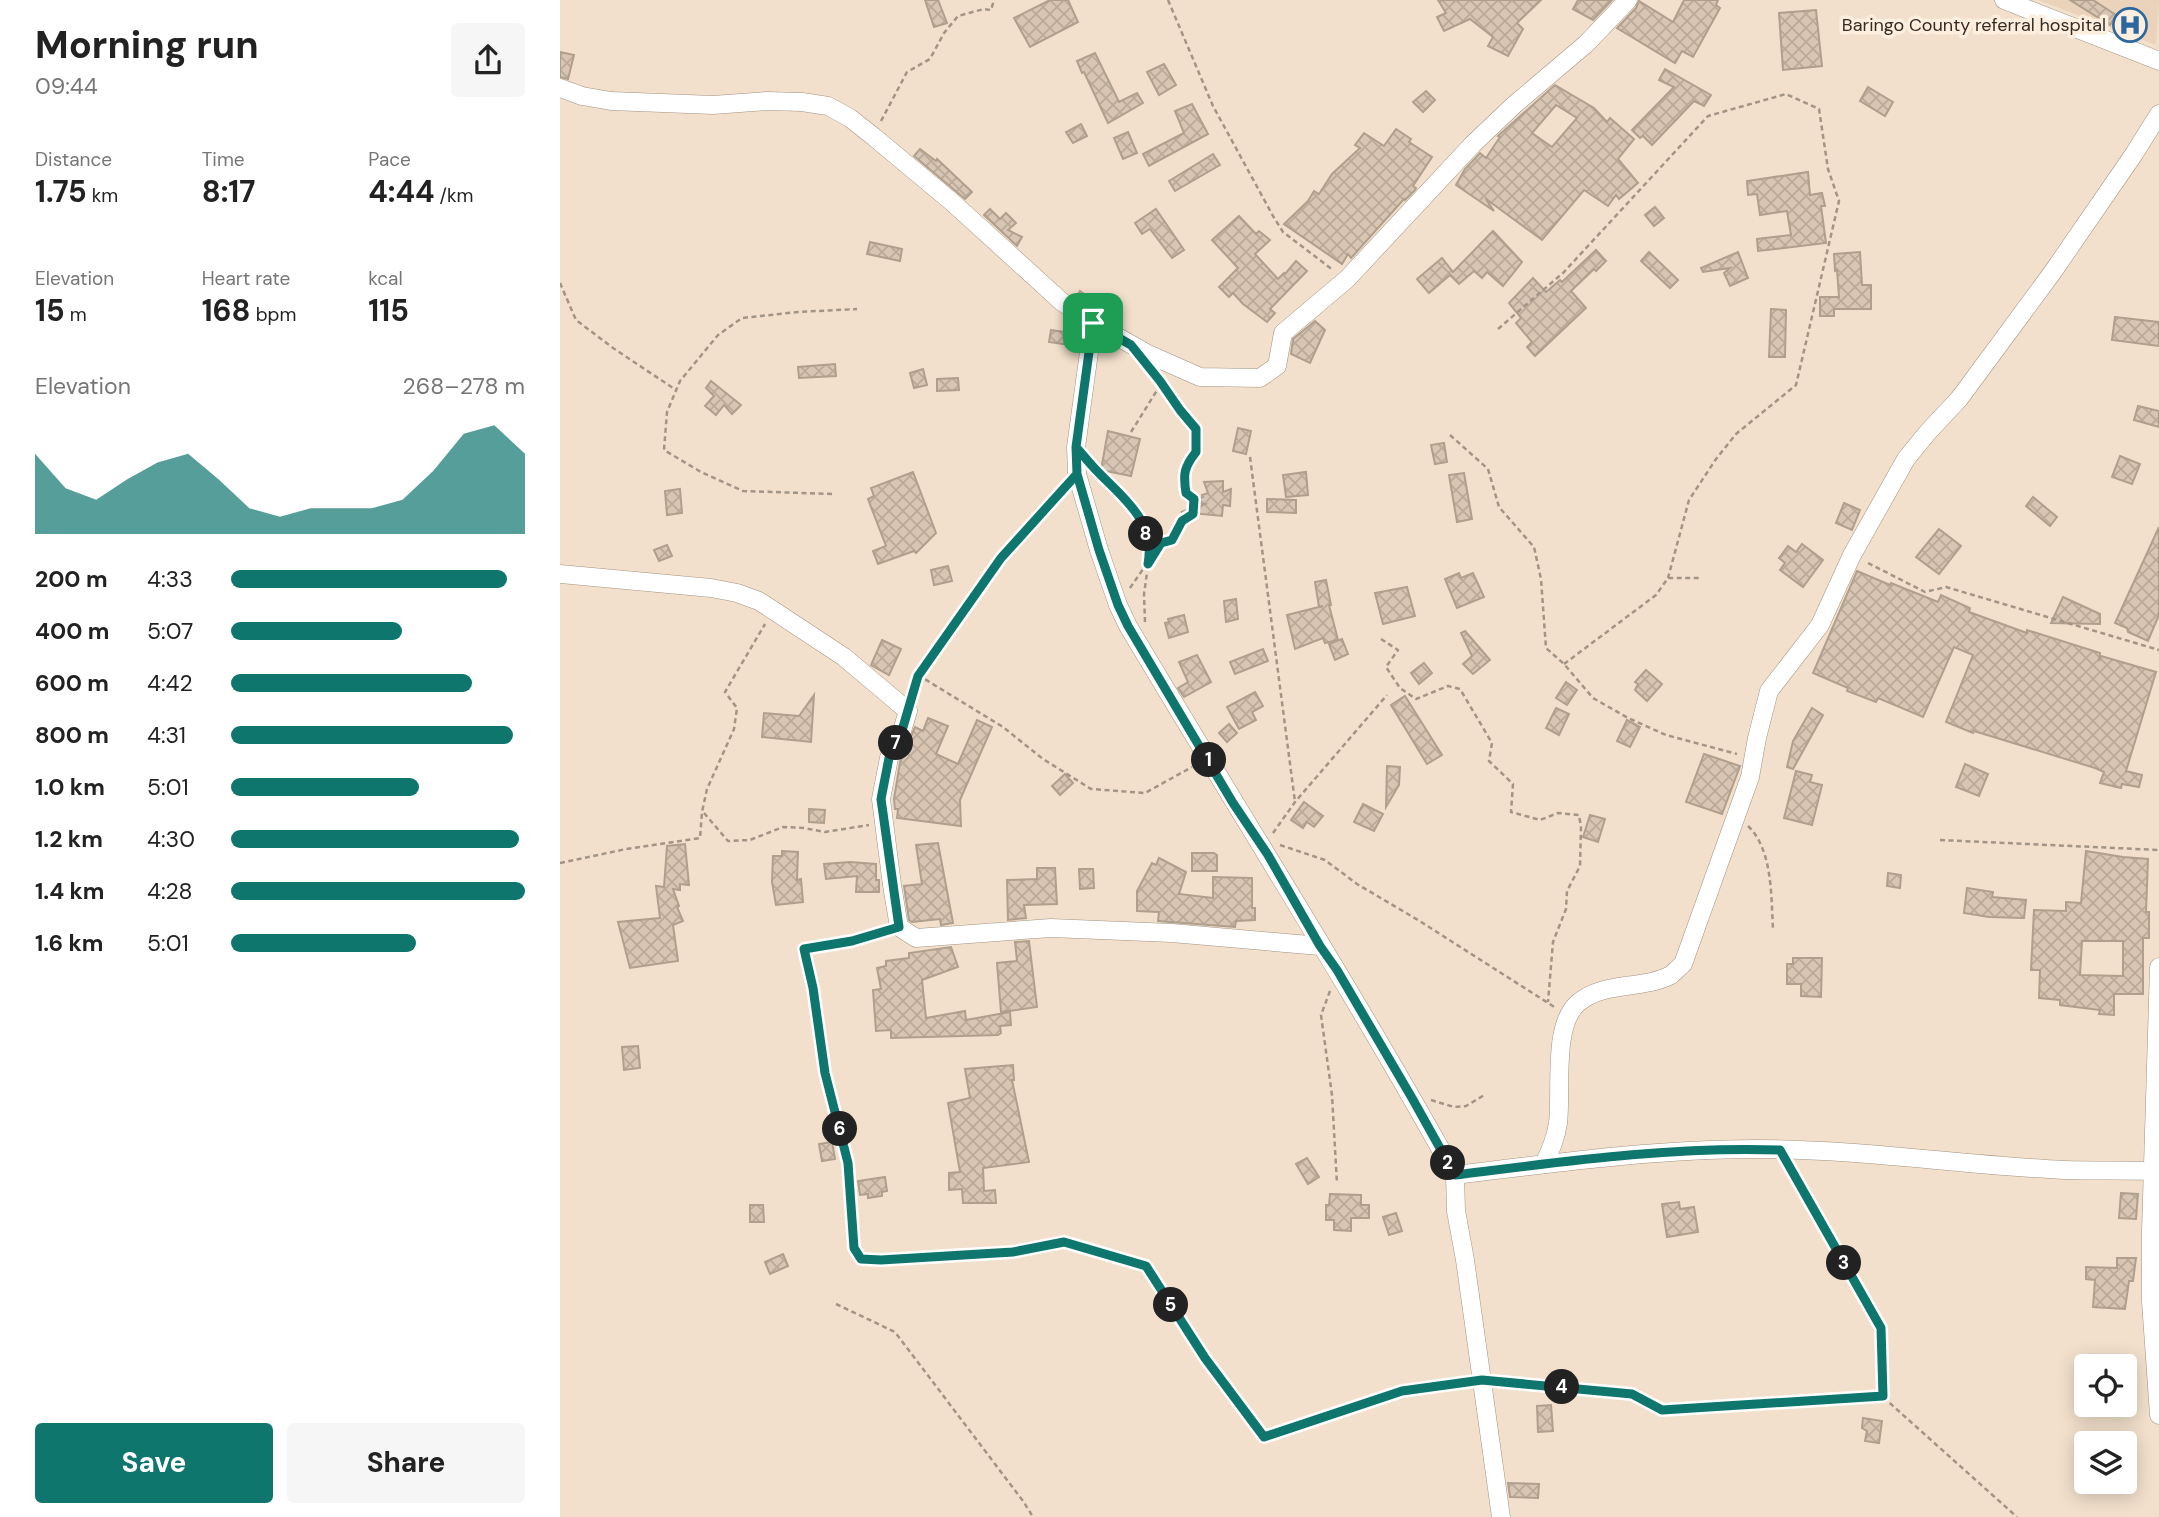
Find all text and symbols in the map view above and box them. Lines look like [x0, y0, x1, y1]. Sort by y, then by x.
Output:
hospital icon: Baringo County referral hospital [2111, 6, 2149, 44]
place label: Baringo County referral hospital [1842, 13, 2106, 37]
text: Morning run [35, 20, 259, 70]
button: share [451, 23, 525, 97]
text: 09:44 [35, 71, 98, 101]
text: Distance [35, 147, 112, 172]
text: Time [202, 147, 245, 172]
text: Pace [368, 147, 411, 172]
text: 1.75 [35, 172, 87, 211]
text: 8:17 [202, 172, 255, 211]
text: 4:44 [368, 172, 434, 211]
text: km [87, 183, 118, 208]
text: /km [434, 183, 473, 208]
text: Elevation [35, 266, 114, 291]
text: Heart rate [202, 266, 290, 291]
text: kcal [368, 266, 403, 291]
text: 15 [35, 291, 65, 330]
text: 168 [202, 291, 251, 330]
text: 115 [368, 291, 409, 330]
pin [1063, 293, 1123, 353]
text: m [65, 302, 87, 327]
text: bpm [251, 302, 296, 327]
icon: arrive [1074, 304, 1112, 342]
text: Elevation [35, 371, 131, 401]
text: 268–278 m [403, 371, 525, 401]
pin: 8 [1128, 516, 1164, 552]
text: 8 [1139, 521, 1152, 546]
text: 200 m [35, 564, 108, 594]
text: 4:33 [147, 564, 193, 594]
text: 400 m [35, 616, 109, 646]
text: 5:07 [147, 616, 193, 646]
text: 600 m [35, 668, 109, 698]
text: 4:42 [147, 668, 193, 698]
text: 800 m [35, 720, 109, 750]
text: 4:31 [147, 720, 186, 750]
pin: 7 [878, 726, 914, 760]
text: 7 [890, 730, 901, 755]
pin: 1 [1192, 742, 1226, 778]
text: 1 [1205, 747, 1212, 772]
text: 1.0 km [35, 772, 105, 802]
text: 5:01 [147, 772, 189, 802]
text: 1.2 km [35, 824, 103, 854]
text: 4:30 [147, 824, 195, 854]
text: 1.4 km [35, 876, 104, 906]
text: 4:28 [147, 876, 192, 906]
text: 1.6 km [35, 928, 103, 958]
text: 5:01 [147, 928, 189, 958]
pin: 6 [822, 1112, 858, 1146]
text: 6 [833, 1116, 846, 1141]
pin: 2 [1430, 1146, 1466, 1180]
text: 2 [1442, 1150, 1453, 1175]
pin: 3 [1826, 1246, 1862, 1280]
text: 3 [1838, 1250, 1849, 1275]
pin: 5 [1154, 1288, 1188, 1322]
text: 5 [1165, 1292, 1176, 1317]
map controls [2074, 1354, 2137, 1494]
button: locate [2074, 1354, 2137, 1417]
pin: 4 [1544, 1370, 1580, 1404]
text: 4 [1555, 1374, 1568, 1399]
button: Save [35, 1423, 273, 1503]
button: Share [287, 1423, 525, 1503]
button: layers [2074, 1431, 2137, 1494]

